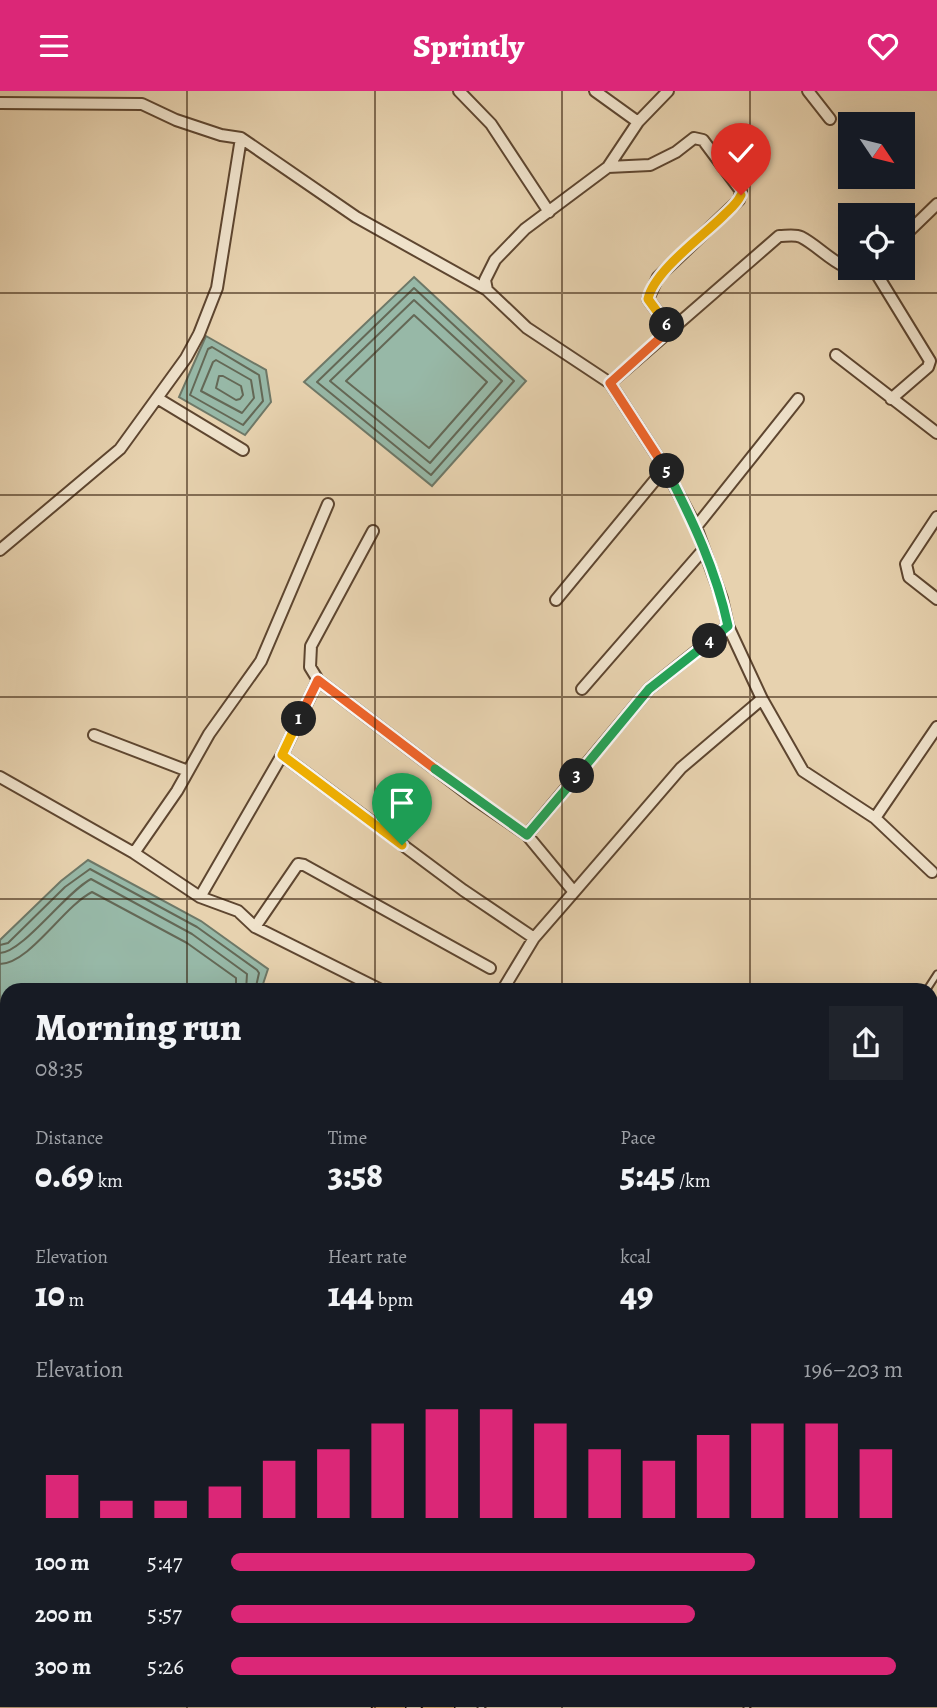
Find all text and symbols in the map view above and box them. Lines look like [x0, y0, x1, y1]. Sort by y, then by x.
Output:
text: Sprintly [413, 24, 524, 68]
icon: menu [35, 27, 73, 65]
icon: heart [864, 27, 902, 65]
north arrow [838, 112, 915, 189]
map controls [838, 112, 915, 280]
pin [711, 123, 771, 195]
icon: check [722, 134, 760, 172]
button: locate [838, 203, 915, 280]
pin: 6 [650, 307, 684, 343]
text: 6 [662, 311, 671, 337]
pin: 5 [650, 453, 684, 489]
text: 5 [662, 457, 671, 483]
pin: 4 [692, 623, 728, 659]
text: 4 [705, 627, 714, 653]
pin: 1 [282, 701, 316, 737]
text: 1 [295, 705, 302, 731]
pin: 3 [560, 759, 594, 793]
text: 3 [572, 762, 581, 788]
pin [372, 773, 432, 845]
icon: arrive [383, 784, 421, 822]
text: Morning run [35, 1001, 242, 1053]
button: share [829, 1006, 903, 1080]
text: 08:35 [35, 1053, 83, 1084]
text: Distance [35, 1125, 103, 1151]
text: Time [328, 1125, 367, 1151]
text: Pace [620, 1125, 656, 1151]
text: 0.69 [35, 1151, 94, 1199]
text: 3:58 [328, 1151, 383, 1199]
text: 5:45 [620, 1151, 675, 1199]
text: km [94, 1168, 123, 1194]
text: /km [675, 1168, 710, 1194]
text: Elevation [35, 1244, 108, 1270]
text: Heart rate [328, 1244, 407, 1270]
text: kcal [620, 1244, 651, 1270]
text: 10 [35, 1270, 65, 1318]
text: 144 [328, 1270, 374, 1318]
text: 49 [620, 1270, 653, 1318]
text: m [65, 1287, 84, 1313]
text: bpm [374, 1287, 413, 1313]
text: Elevation [35, 1354, 123, 1385]
text: 196–203 m [804, 1354, 903, 1385]
text: 100 m [35, 1547, 90, 1578]
text: 5:47 [147, 1547, 182, 1578]
text: 200 m [35, 1599, 93, 1630]
text: 5:57 [147, 1599, 182, 1630]
text: 300 m [35, 1651, 91, 1682]
text: 5:26 [147, 1651, 184, 1682]

